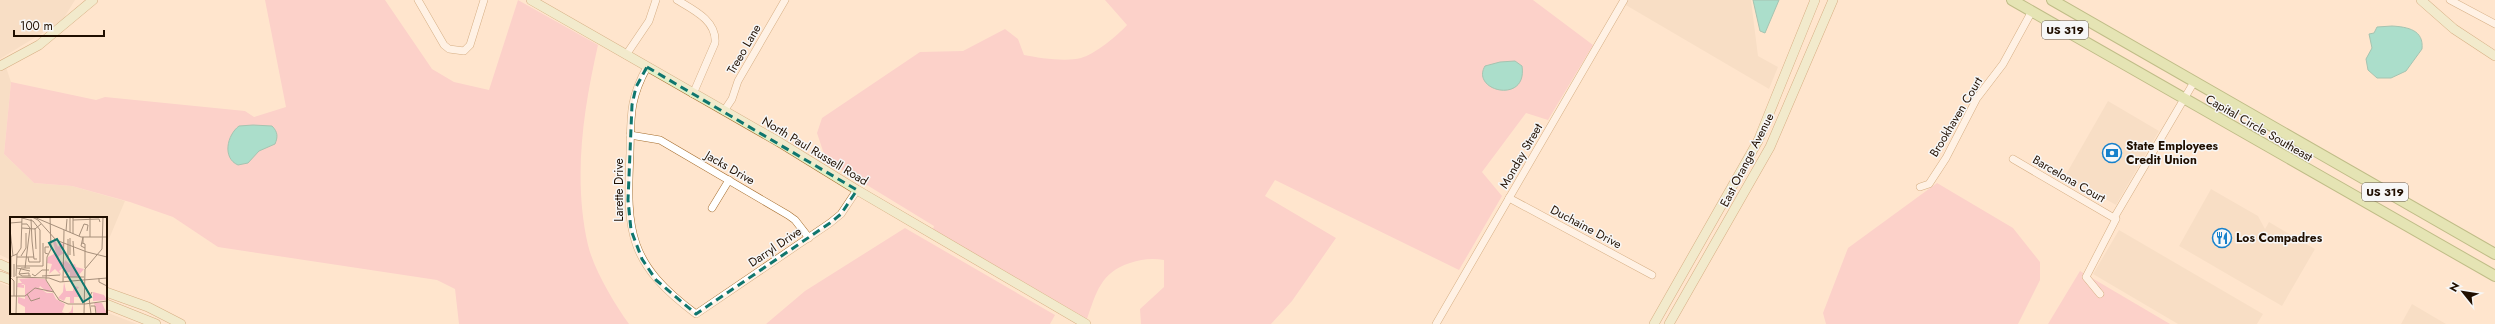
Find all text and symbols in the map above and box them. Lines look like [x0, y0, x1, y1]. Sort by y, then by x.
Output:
scale bar [14, 12, 104, 38]
text: 100 m [20, 17, 53, 35]
street label: Treeo Lane [723, 21, 765, 77]
road number: US 319 [2042, 21, 2088, 39]
street label: Brookhaven Court [1925, 74, 1987, 160]
street label: Capital Circle Southeast [2202, 90, 2316, 166]
street label: East Orange Avenue [1716, 110, 1778, 210]
street label: North Paul Russell Road [758, 112, 872, 190]
street label: Monday Street [1495, 120, 1547, 192]
place label: State Employees Credit Union [2126, 137, 2219, 169]
bank icon: State Employees Credit Union [2101, 142, 2123, 164]
street label: Jacks Drive [700, 146, 758, 189]
street label: Barcelona Court [2029, 151, 2109, 207]
street label: Larette Drive [610, 158, 628, 222]
road number: US 319 [2362, 183, 2408, 201]
street label: Duchaine Drive [1547, 201, 1625, 253]
inset map [10, 217, 107, 314]
street label: Darryl Drive [745, 223, 805, 271]
restaurant icon: Los Compadres [2211, 227, 2233, 249]
place label: Los Compadres [2236, 229, 2323, 247]
north arrow [2443, 272, 2483, 312]
text: N [2445, 279, 2463, 295]

